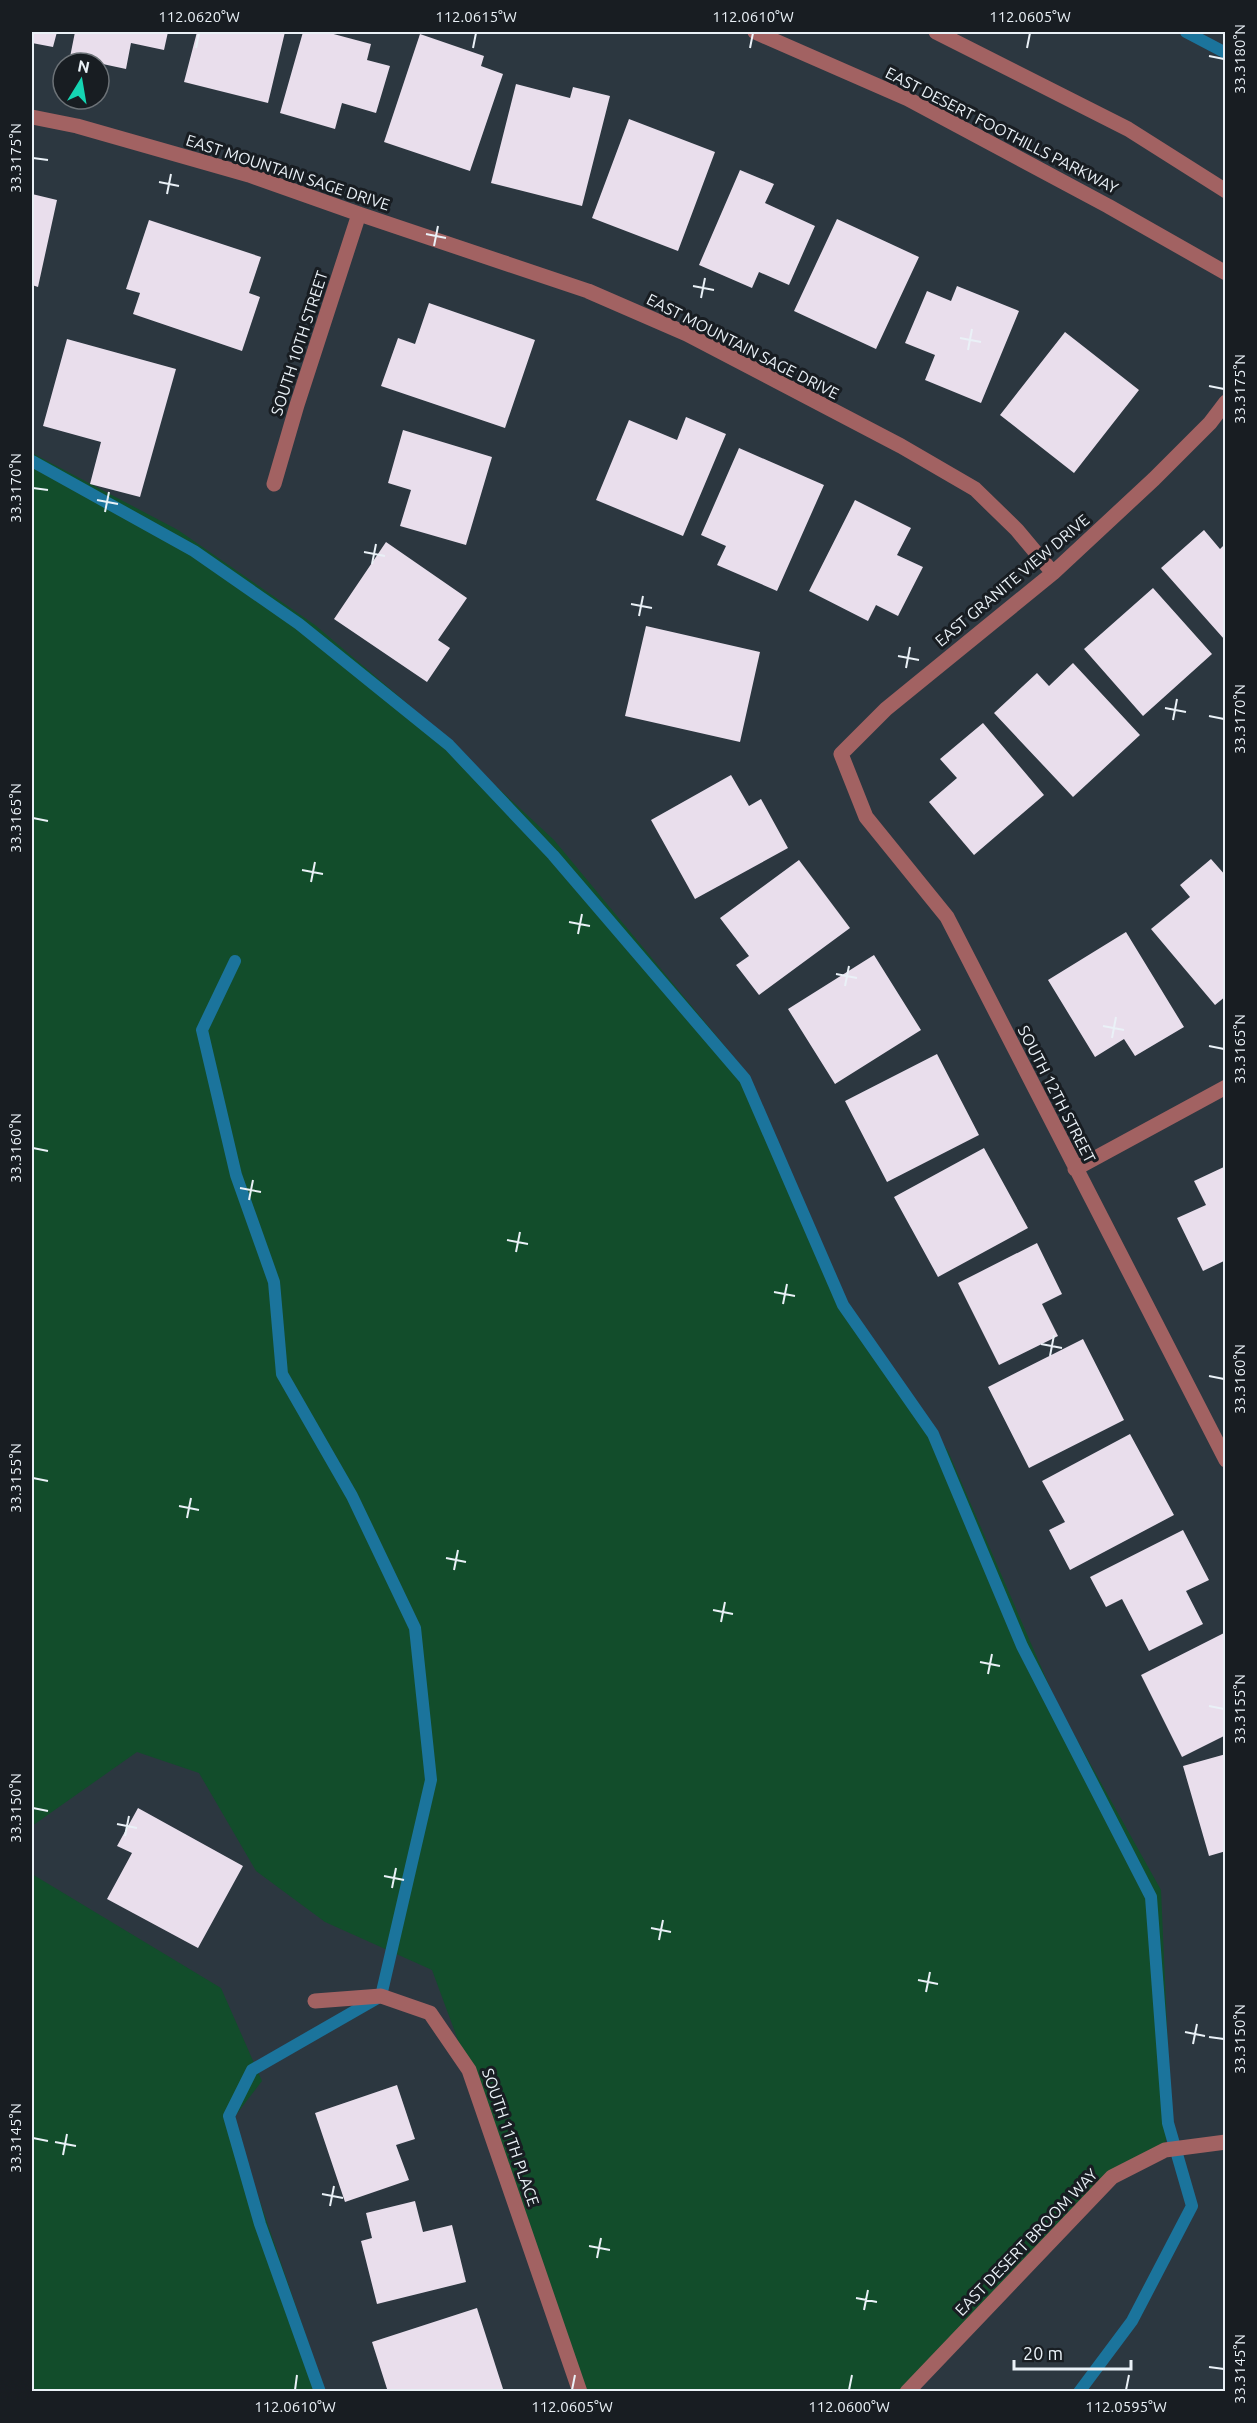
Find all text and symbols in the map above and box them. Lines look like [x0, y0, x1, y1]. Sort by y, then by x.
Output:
text: 112.0620°W [158, 8, 240, 25]
text: 112.0615°W [435, 8, 517, 25]
text: 112.0610°W [712, 8, 794, 25]
text: 112.0605°W [989, 8, 1071, 25]
text: 33.3180°N [1231, 24, 1248, 94]
north arrow [51, 51, 111, 111]
text: N [76, 56, 91, 76]
street label: EAST DESERT FOOTHILLS PARKWAY [883, 63, 1122, 197]
text: 33.3175°N [7, 123, 24, 193]
street label: EAST MOUNTAIN SAGE DRIVE [184, 130, 392, 214]
street label: SOUTH 10TH STREET [267, 268, 331, 418]
street label: EAST MOUNTAIN SAGE DRIVE [644, 290, 842, 402]
text: 33.3175°N [1231, 354, 1248, 424]
text: 33.3170°N [7, 453, 24, 523]
street label: EAST GRANITE VIEW DRIVE [931, 510, 1093, 650]
text: 33.3170°N [1231, 684, 1248, 754]
text: 33.3165°N [7, 783, 24, 853]
text: 33.3165°N [1231, 1014, 1248, 1084]
street label: SOUTH 12TH STREET [1015, 1023, 1099, 1166]
text: 33.3160°N [7, 1113, 24, 1183]
text: 33.3160°N [1231, 1344, 1248, 1414]
text: 33.3155°N [7, 1443, 24, 1513]
text: 33.3155°N [1231, 1674, 1248, 1744]
text: 33.3150°N [7, 1773, 24, 1843]
text: 33.3150°N [1231, 2004, 1248, 2074]
street label: SOUTH 11TH PLACE [479, 2066, 543, 2208]
text: 33.3145°N [7, 2103, 24, 2173]
street label: EAST DESERT BROOM WAY [951, 2165, 1101, 2319]
scale bar [1014, 2333, 1131, 2371]
text: 33.3145°N [1231, 2334, 1248, 2404]
text: 20 m [1023, 2343, 1063, 2363]
text: 112.0610°W [254, 2398, 336, 2415]
text: 112.0605°W [531, 2398, 613, 2415]
text: 112.0600°W [808, 2398, 890, 2415]
text: 112.0595°W [1085, 2398, 1167, 2415]

